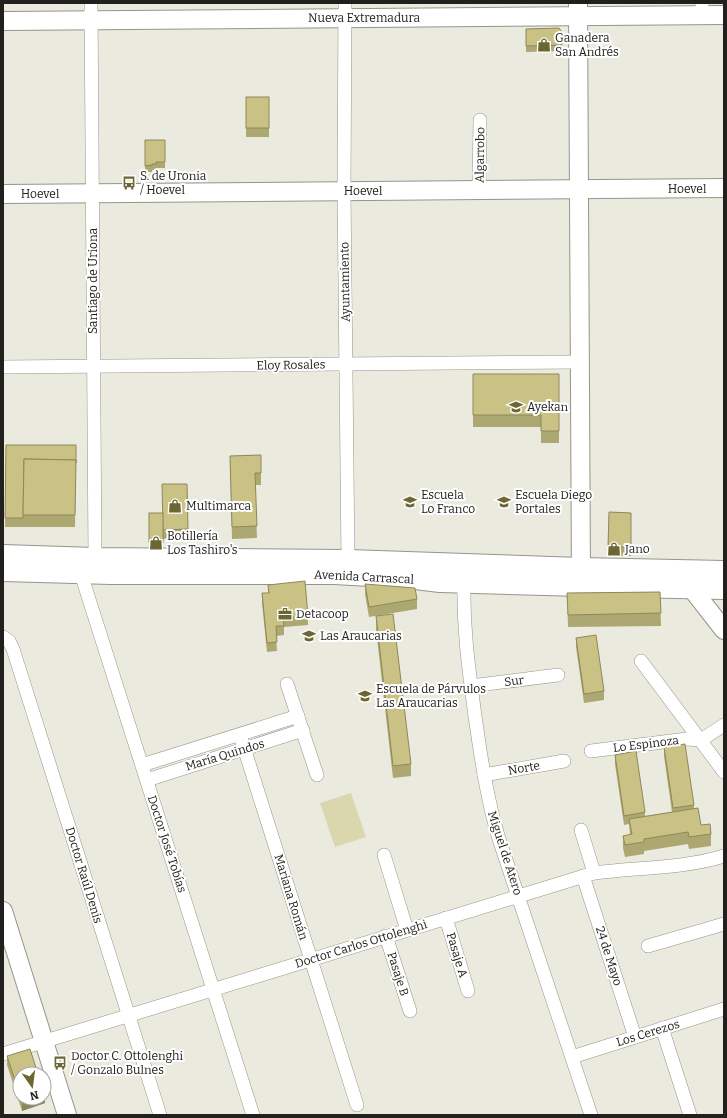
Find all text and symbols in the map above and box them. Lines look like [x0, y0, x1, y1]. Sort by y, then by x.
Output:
street label: Nueva Extremadura [308, 11, 420, 25]
place label: Ganadera San Andrés [555, 31, 619, 59]
shop icon: Ganadera San Andrés [536, 37, 552, 53]
street label: Algarrobo [473, 127, 487, 183]
place label: S. de Uronia / Hoevel [140, 169, 207, 197]
bus stop icon: S. de Uronia / Hoevel [121, 175, 137, 191]
street label: Hoevel [668, 182, 707, 196]
street label: Hoevel [344, 184, 383, 198]
street label: Hoevel [21, 187, 60, 201]
street label: Santiago de Uriona [86, 228, 100, 334]
street label: Ayuntamiento [337, 242, 353, 322]
street label: Eloy Rosales [256, 357, 326, 373]
school or university icon: Ayekan [508, 399, 524, 415]
place label: Ayekan [527, 400, 569, 414]
place label: Escuela Lo Franco [421, 488, 475, 516]
place label: Escuela Diego Portales [515, 488, 592, 516]
school or university icon: Escuela Lo Franco [402, 494, 418, 510]
school or university icon: Escuela Diego Portales [496, 494, 512, 510]
shop icon: Multimarca [167, 498, 183, 514]
place label: Multimarca [186, 499, 251, 513]
place label: Botillería Los Tashiro's [167, 529, 238, 557]
shop icon: Botillería Los Tashiro's [148, 535, 164, 551]
shop icon: Jano [606, 541, 622, 557]
place label: Jano [624, 542, 650, 556]
street label: Avenida Carrascal [314, 567, 415, 587]
office icon: Detacoop [277, 606, 293, 622]
place label: Detacoop [296, 607, 349, 621]
school or university icon: Las Araucarias [301, 628, 317, 644]
place label: Las Araucarias [320, 629, 402, 643]
street label: Sur [503, 673, 525, 689]
place label: Escuela de Párvulos Las Araucarias [376, 682, 486, 710]
school or university icon: Escuela de Párvulos Las Araucarias [357, 688, 373, 704]
street label: Lo Espinoza [612, 733, 680, 755]
street label: María Quindos [184, 736, 266, 774]
street label: Norte [507, 758, 541, 778]
street label: Doctor José Tobías [145, 794, 189, 895]
street label: Miguel de Atero [485, 809, 525, 897]
street label: Doctor Raúl Denis [63, 825, 105, 925]
street label: Mariana Román [271, 852, 311, 942]
street label: Doctor Carlos Ottolenghi [293, 917, 429, 971]
street label: 24 de Mayo [593, 924, 625, 988]
street label: Pasaje A [444, 931, 471, 980]
street label: Pasaje B [384, 950, 412, 998]
street label: Los Cerezos [615, 1017, 682, 1049]
place label: Doctor C. Ottolenghi / Gonzalo Bulnes [71, 1049, 184, 1077]
bus stop icon: Doctor C. Ottolenghi / Gonzalo Bulnes [52, 1055, 68, 1071]
north arrow [12, 1066, 52, 1106]
text: N [28, 1088, 40, 1103]

